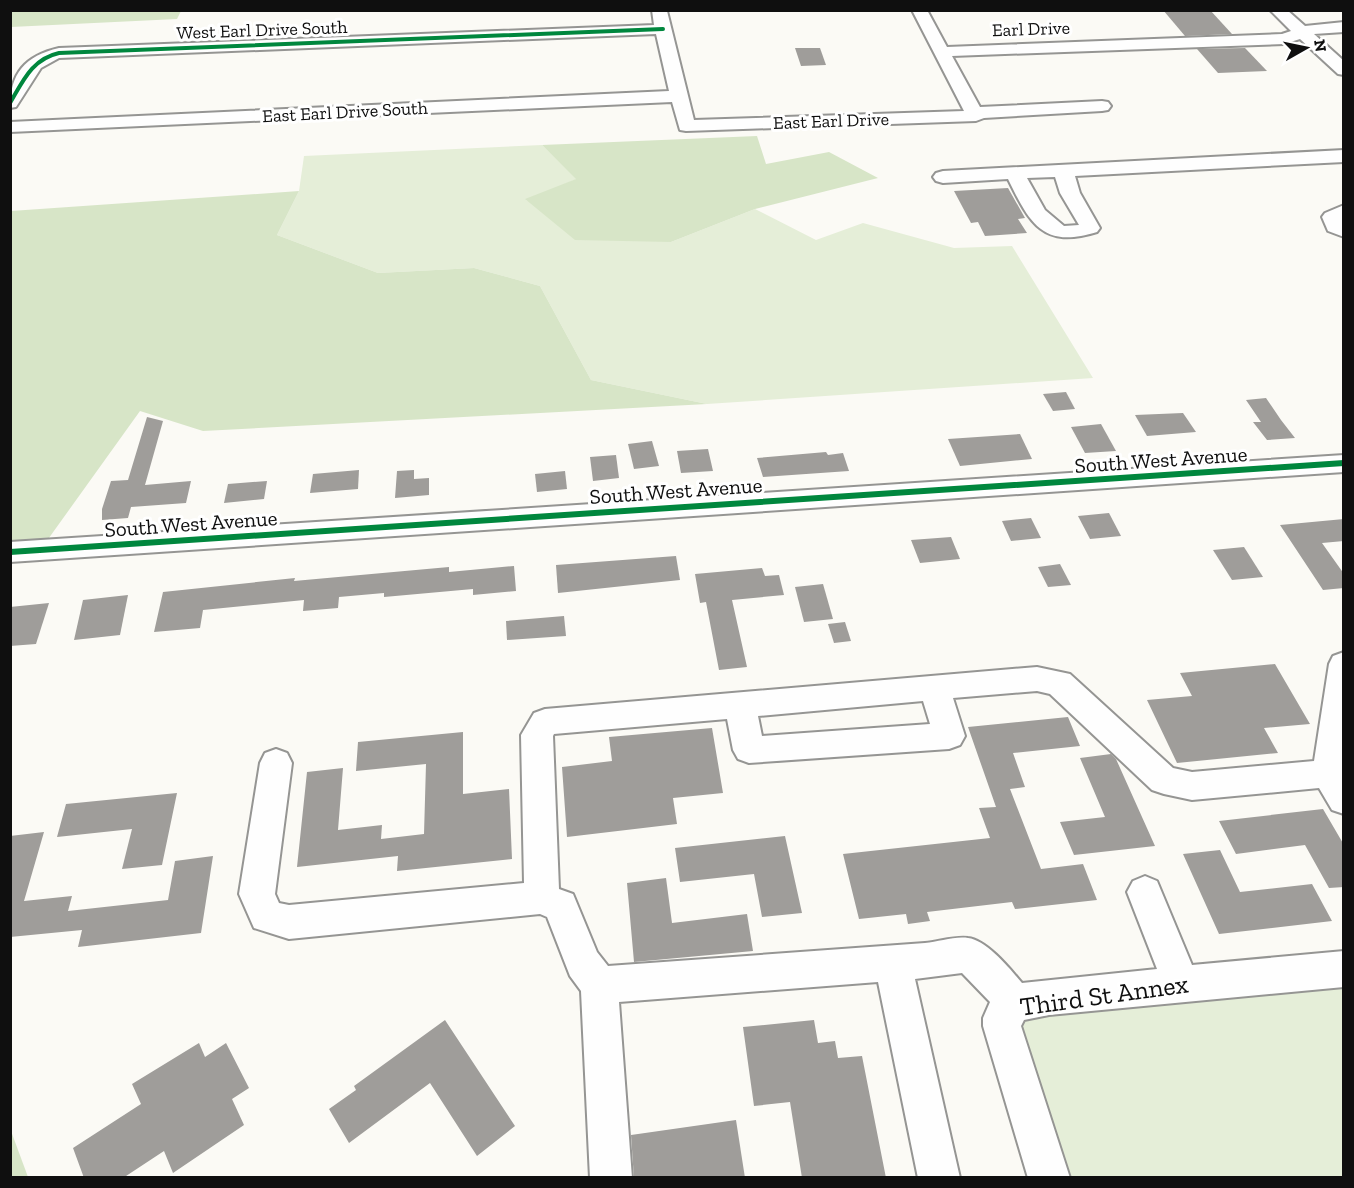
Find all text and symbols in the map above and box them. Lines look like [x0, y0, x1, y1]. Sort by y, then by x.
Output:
street label: West Earl Drive South [176, 16, 348, 44]
street label: Earl Drive [992, 17, 1070, 41]
north arrow [1276, 18, 1336, 78]
text: N [1310, 38, 1331, 53]
street label: East Earl Drive South [262, 97, 428, 127]
street label: East Earl Drive [773, 108, 889, 134]
street label: South West Avenue [1074, 441, 1248, 478]
street label: South West Avenue [589, 472, 763, 509]
street label: South West Avenue [104, 505, 278, 542]
street label: Third St Annex [1018, 967, 1190, 1023]

